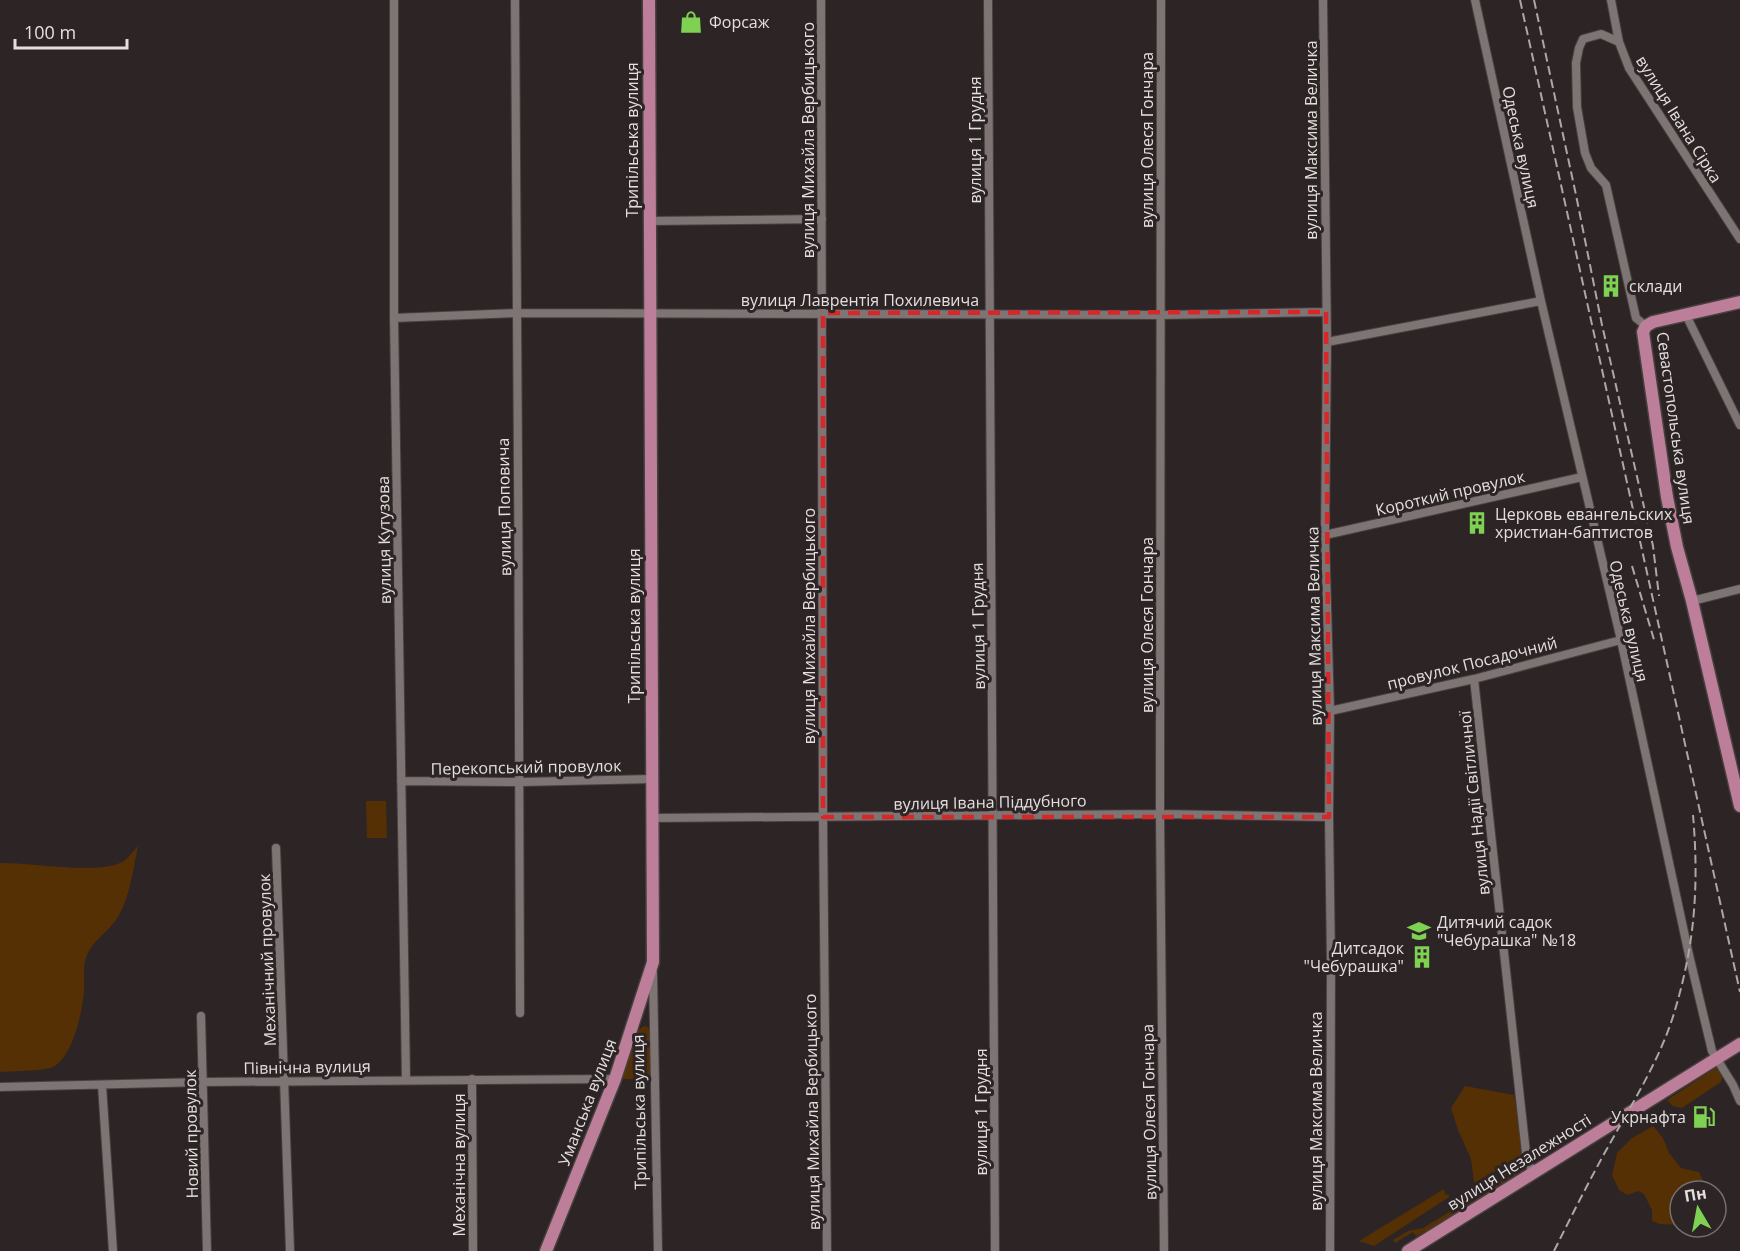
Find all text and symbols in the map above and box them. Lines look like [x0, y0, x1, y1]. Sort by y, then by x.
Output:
shop icon: Форсаж [678, 9, 704, 35]
place label: Форсаж [709, 11, 770, 33]
scale bar [15, 12, 128, 50]
text: 100 m [24, 20, 76, 44]
street label: вулиця Михайла Вербицького [797, 22, 819, 258]
street label: вулиця Максима Величка [1300, 40, 1322, 240]
street label: вулиця Івана Сірка [1631, 51, 1727, 187]
street label: вулиця Олеся Гончара [1136, 52, 1158, 228]
street label: Трипільська вулиця [621, 62, 643, 218]
street label: вулиця 1 Грудня [964, 76, 986, 204]
street label: Одеська вулиця [1497, 84, 1545, 210]
building icon: склади [1598, 273, 1624, 299]
place label: склади [1629, 275, 1682, 297]
street label: вулиця Лаврентія Похилевича [741, 289, 979, 311]
street label: Севастопольська вулиця [1652, 330, 1700, 526]
street label: вулиця Поповича [492, 438, 516, 576]
street label: Короткий провулок [1373, 465, 1528, 521]
street label: вулиця Кутузова [372, 476, 396, 604]
place label: Церковь евангельских христиан-баптистов [1495, 503, 1673, 543]
street label: вулиця Михайла Вербицького [798, 508, 820, 744]
building icon: Церковь евангельских христиан-баптистов [1464, 510, 1490, 536]
street label: вулиця Максима Величка [1301, 526, 1327, 726]
street label: вулиця Олеся Гончара [1136, 537, 1158, 713]
street label: Трипільська вулиця [623, 548, 645, 704]
street label: Одеська вулиця [1604, 558, 1654, 684]
street label: вулиця 1 Грудня [966, 562, 990, 690]
street label: провулок Посадочний [1385, 631, 1559, 695]
street label: вулиця Надії Світличної [1453, 709, 1495, 896]
street label: Перекопський провулок [430, 754, 622, 780]
street label: вулиця Івана Піддубного [893, 789, 1087, 815]
street label: Механічний провулок [253, 873, 281, 1047]
place label: Дитячий садок "Чебурашка" №18 [1437, 911, 1576, 951]
school or university icon: Дитячий садок "Чебурашка" №18 [1406, 918, 1432, 944]
place label: Дитсадок "Чебурашка" [1304, 937, 1405, 977]
building icon: Дитсадок "Чебурашка" [1409, 944, 1435, 970]
street label: вулиця Михайла Вербицького [799, 994, 825, 1230]
street label: вулиця Максима Величка [1305, 1011, 1327, 1211]
street label: вулиця Олеся Гончара [1136, 1024, 1162, 1200]
street label: Трипільська вулиця [627, 1034, 651, 1190]
street label: Уманська вулиця [553, 1035, 621, 1169]
street label: вулиця 1 Грудня [970, 1048, 992, 1176]
street label: Північна вулиця [243, 1055, 371, 1079]
street label: Новий провулок [179, 1069, 203, 1199]
street label: Механічна вулиця [448, 1093, 470, 1237]
fuel station icon: Укрнафта [1691, 1104, 1717, 1130]
place label: Укрнафта [1611, 1106, 1686, 1128]
street label: вулиця Незалежності [1443, 1109, 1595, 1215]
north arrow [1668, 1179, 1728, 1239]
text: Пн [1682, 1181, 1708, 1207]

